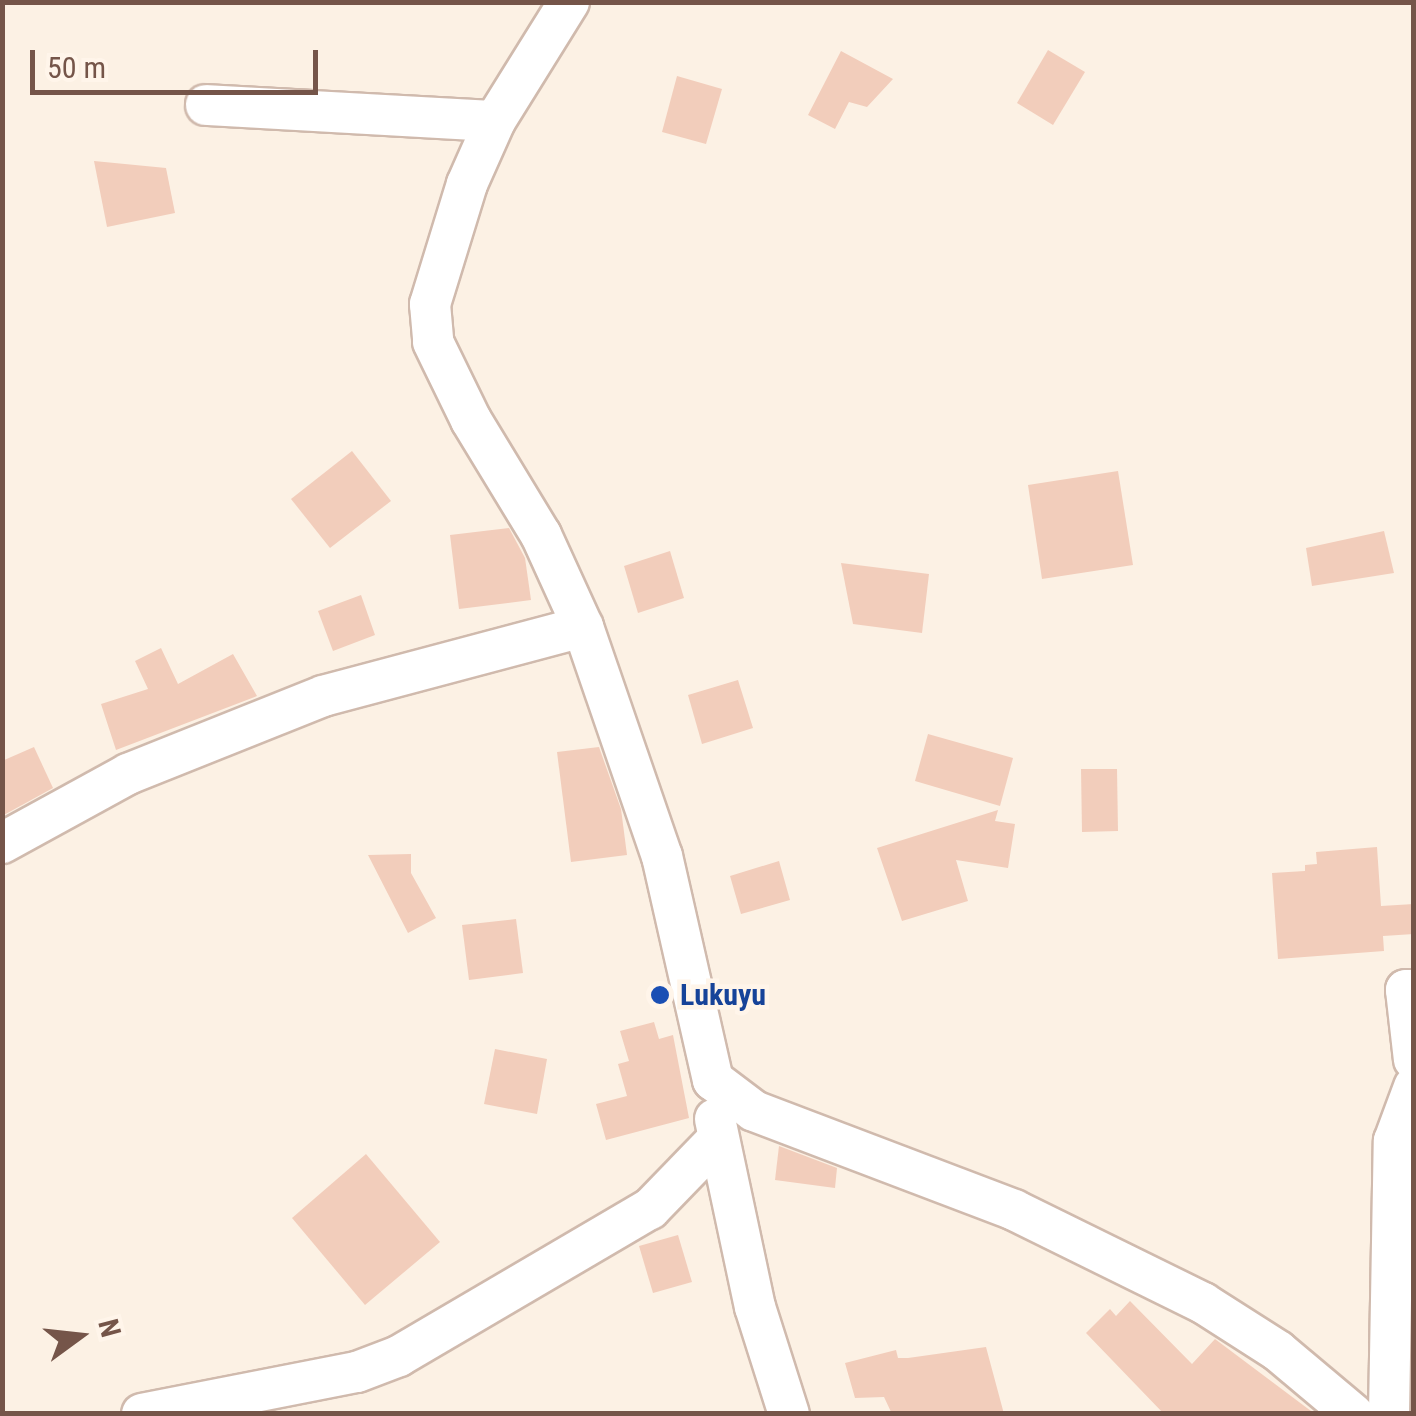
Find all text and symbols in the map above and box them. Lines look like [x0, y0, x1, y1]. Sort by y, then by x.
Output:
scale bar [35, 30, 322, 92]
text: 50 m [47, 50, 106, 85]
place label: Lukuyu [680, 977, 766, 1013]
marker: Lukuyu [649, 984, 671, 1006]
north arrow [30, 1286, 130, 1386]
text: N [91, 1316, 128, 1341]

